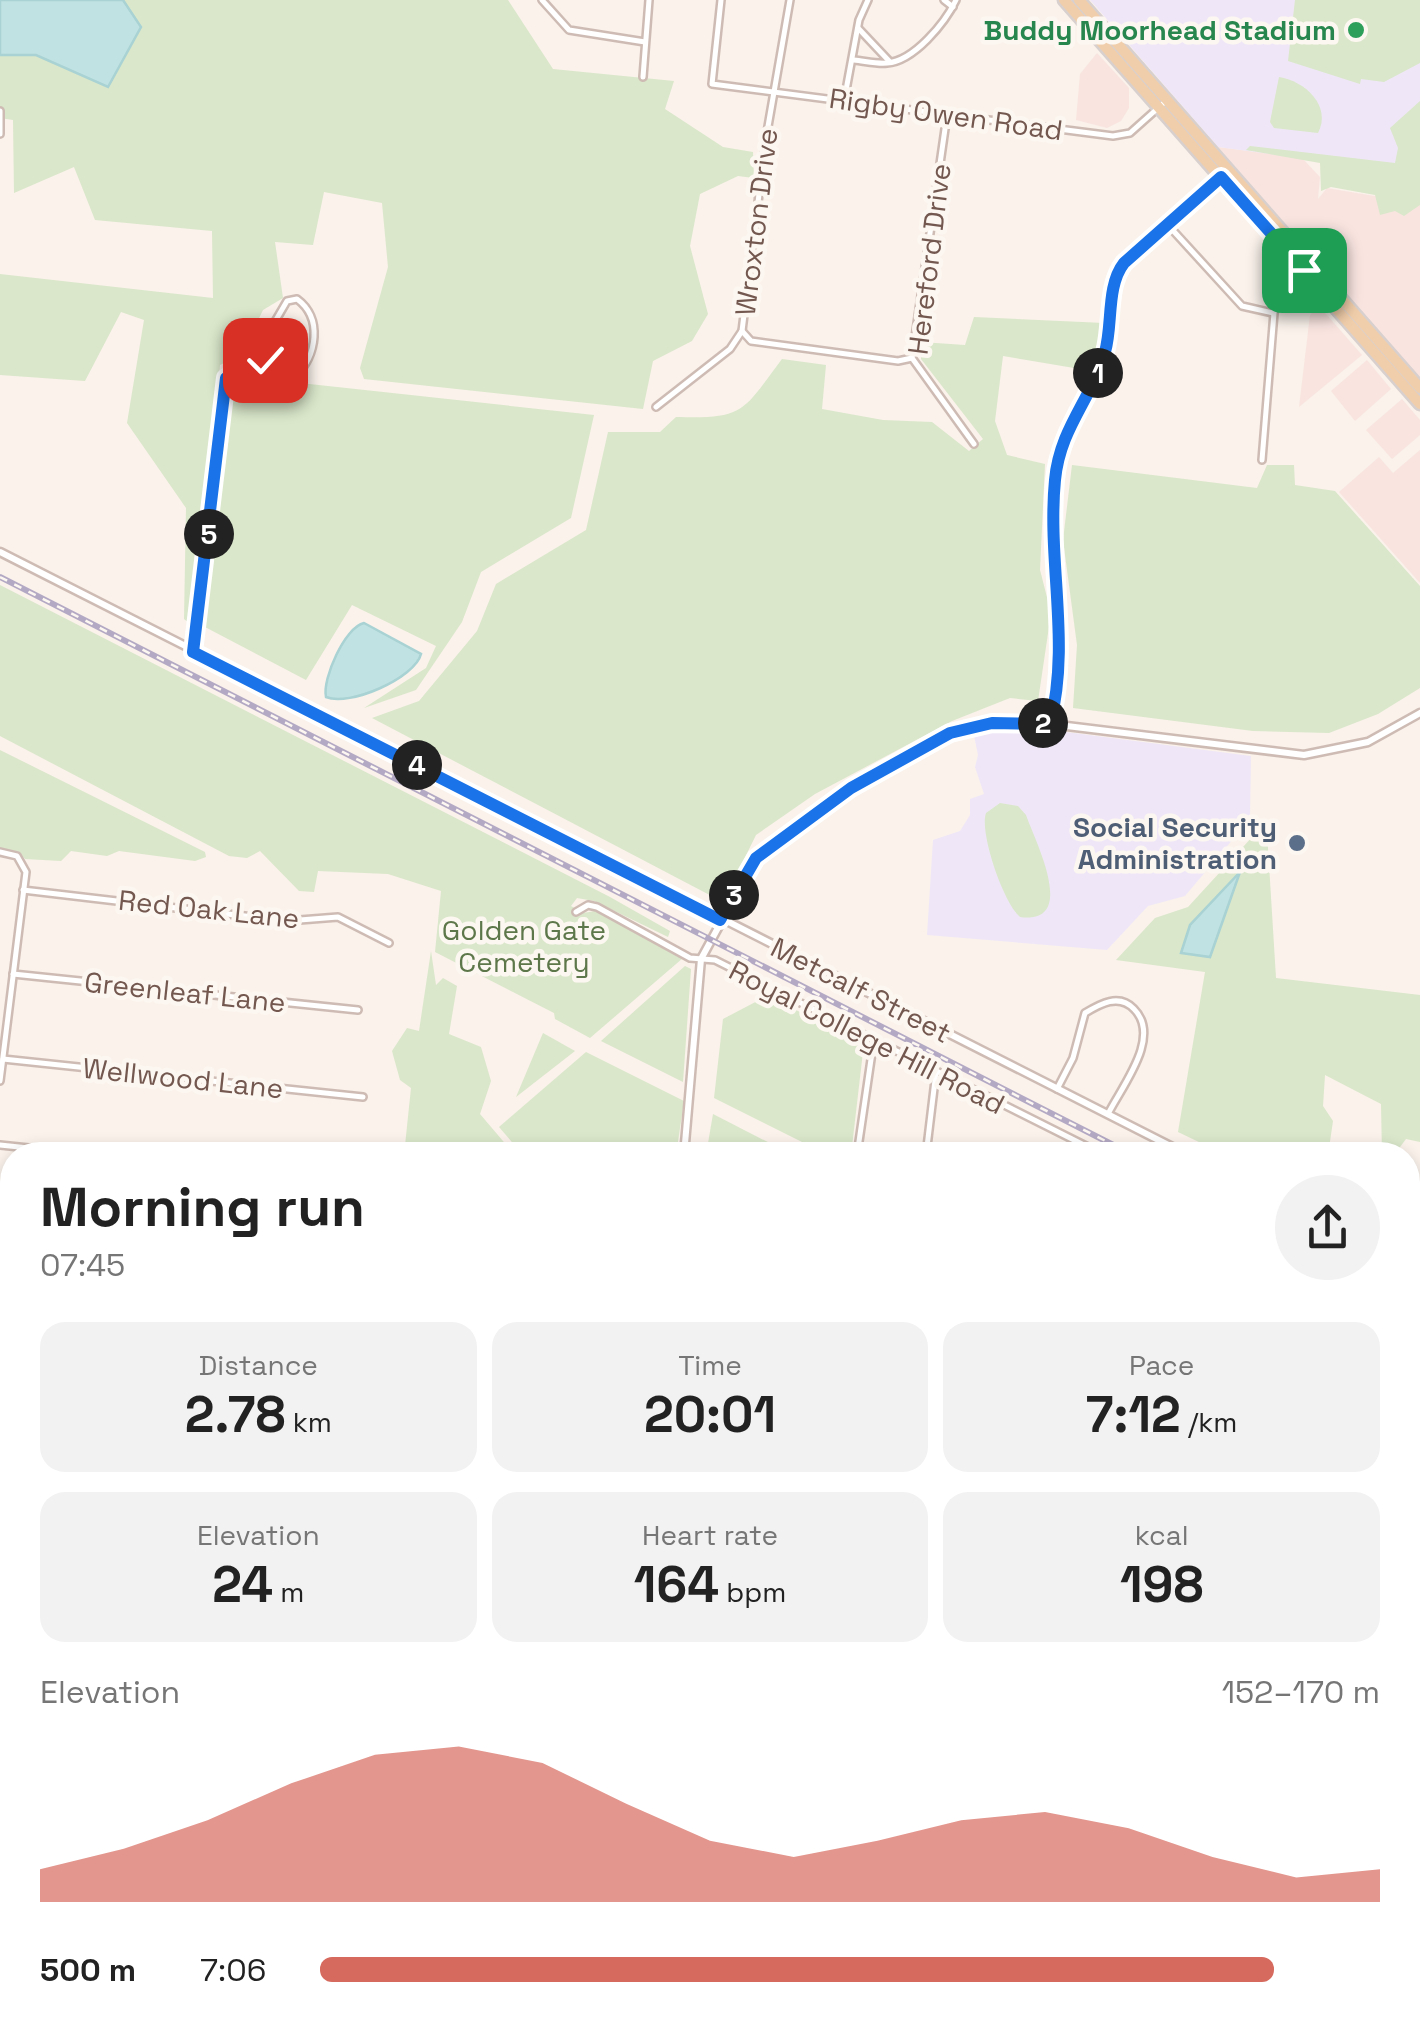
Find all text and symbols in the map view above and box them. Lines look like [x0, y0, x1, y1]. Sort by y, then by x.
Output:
place label: Buddy Moorhead Stadium [984, 12, 1336, 48]
marker: Buddy Moorhead Stadium [1345, 19, 1367, 41]
street label: Rigby Owen Road [827, 80, 1065, 148]
street label: Wroxton Drive [727, 126, 785, 318]
street label: Hereford Drive [899, 161, 959, 357]
pin [1262, 228, 1347, 313]
icon: arrive [1277, 243, 1332, 298]
pin [223, 318, 308, 403]
icon: check [238, 333, 293, 388]
pin: 1 [1073, 348, 1123, 398]
text: 1 [1092, 355, 1104, 391]
pin: 5 [184, 509, 234, 559]
text: 5 [201, 516, 217, 552]
pin: 2 [1018, 698, 1068, 748]
text: 2 [1035, 705, 1051, 741]
pin: 4 [392, 740, 442, 790]
text: 4 [408, 747, 426, 783]
place label: Social Security Administration [1073, 809, 1277, 877]
marker: Social Security Administration [1286, 832, 1308, 854]
pin: 3 [709, 870, 759, 920]
text: 3 [725, 877, 743, 913]
street label: Red Oak Lane [117, 882, 301, 936]
park label: Golden Gate Cemetery [442, 912, 606, 980]
street label: Metcalf Street [765, 929, 957, 1051]
street label: Royal College Hill Road [723, 952, 1011, 1122]
street label: Greenleaf Lane [83, 964, 287, 1020]
street label: Wellwood Lane [81, 1050, 285, 1106]
text: Morning run [40, 1172, 365, 1242]
button: share [1275, 1175, 1380, 1280]
text: 07:45 [40, 1245, 125, 1285]
text: Distance [199, 1347, 318, 1383]
text: Time [678, 1347, 742, 1383]
text: Pace [1129, 1347, 1194, 1383]
text: 2.78 [185, 1383, 285, 1447]
text: 20:01 [644, 1383, 776, 1447]
text: 7:12 [1086, 1383, 1181, 1447]
text: km [285, 1404, 332, 1440]
text: /km [1181, 1404, 1237, 1440]
text: Elevation [197, 1517, 320, 1553]
text: Heart rate [642, 1517, 778, 1553]
text: kcal [1135, 1517, 1189, 1553]
text: 24 [212, 1553, 273, 1617]
text: 164 [634, 1553, 719, 1617]
text: 198 [1120, 1553, 1203, 1617]
text: m [273, 1574, 304, 1610]
text: bpm [719, 1574, 786, 1610]
text: Elevation [40, 1672, 180, 1712]
text: 152–170 m [1222, 1672, 1380, 1712]
text: 500 m [40, 1950, 136, 1990]
text: 7:06 [200, 1950, 266, 1990]

